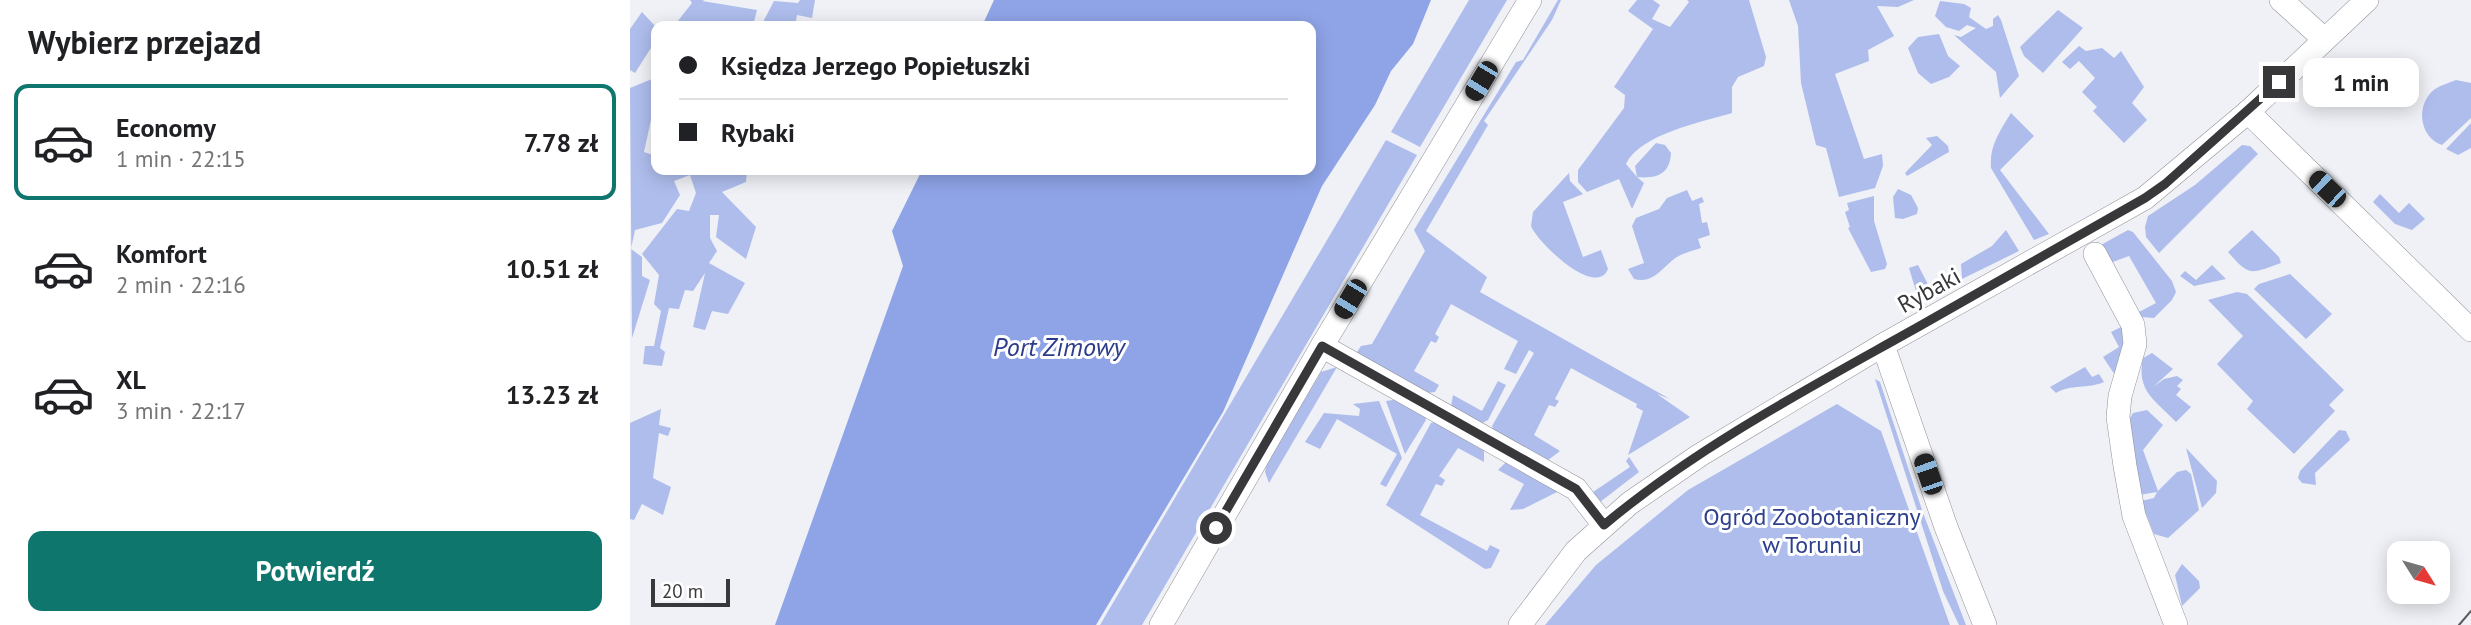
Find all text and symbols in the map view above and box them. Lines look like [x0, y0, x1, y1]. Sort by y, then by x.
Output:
text: Wybierz przejazd [28, 21, 261, 63]
text: Księdza Jerzego Popiełuszki [721, 49, 1031, 82]
callout: 1 min [2304, 57, 2419, 106]
car [1462, 58, 1501, 104]
route end [2263, 66, 2295, 98]
text: 1 min [2333, 68, 2389, 97]
icon: car [32, 111, 95, 174]
text: Economy [116, 111, 216, 144]
text: Rybaki [721, 116, 795, 149]
text: 7.78 zł [524, 126, 598, 159]
text: 1 min · 22:15 [116, 144, 246, 173]
car [2305, 167, 2350, 211]
icon: car [32, 237, 95, 300]
text: Komfort [116, 237, 207, 270]
text: 10.51 zł [506, 252, 598, 285]
street label: Rybaki [1892, 260, 1966, 320]
text: 2 min · 22:16 [116, 270, 246, 299]
car [1331, 276, 1370, 322]
water label: Port Zimowy [993, 330, 1127, 363]
icon: car [32, 363, 95, 426]
text: XL [116, 363, 146, 396]
text: 13.23 zł [506, 378, 598, 411]
text: 3 min · 22:17 [116, 396, 246, 425]
car [1912, 451, 1945, 497]
park label: Ogród Zoobotaniczny w Toruniu [1703, 501, 1921, 560]
route start [1200, 512, 1232, 544]
button: Potwierdź [28, 531, 602, 611]
north arrow [2387, 541, 2450, 604]
map controls [2387, 541, 2450, 604]
scale bar [651, 576, 730, 608]
text: 20 m [662, 579, 703, 603]

